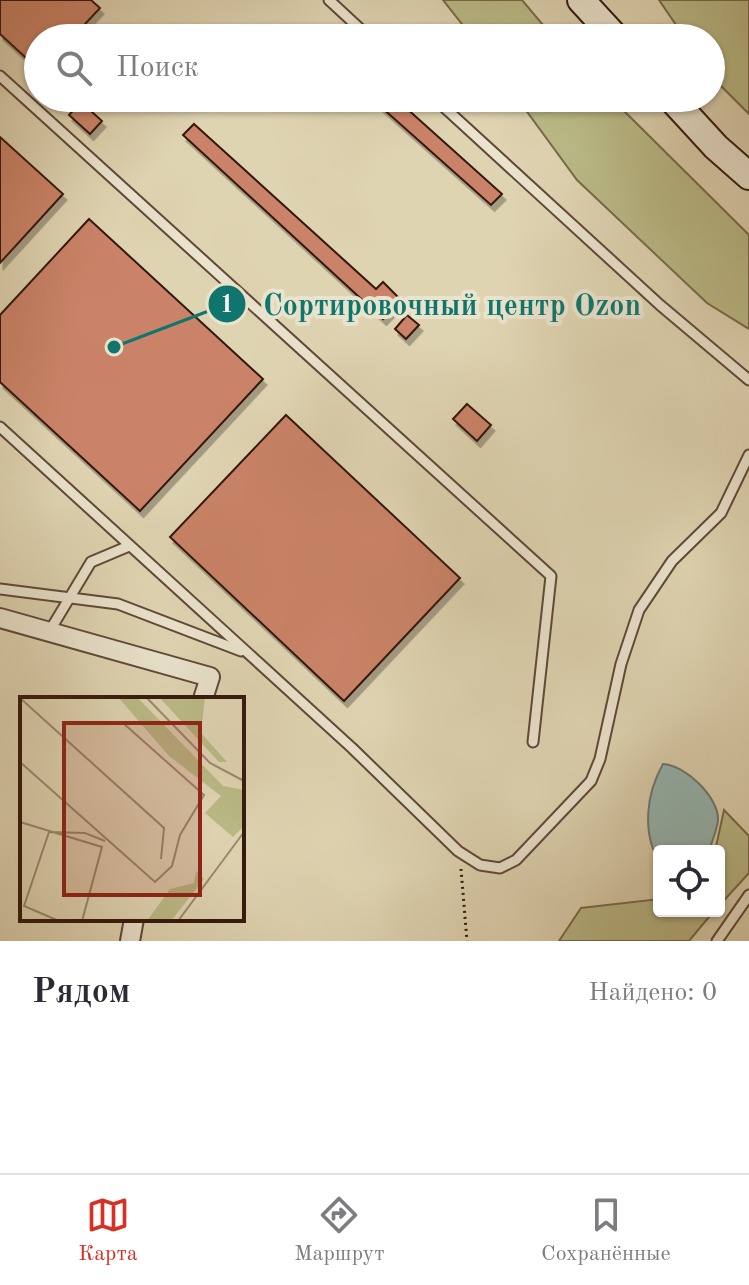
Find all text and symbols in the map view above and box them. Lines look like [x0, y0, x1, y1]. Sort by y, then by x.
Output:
search box [24, 24, 725, 112]
icon: search [52, 46, 96, 90]
text: Поиск [116, 53, 199, 83]
callout: Сортировочный центр Ozon [207, 277, 657, 331]
text: Сортировочный центр Ozon [263, 292, 641, 322]
text: 1 [220, 294, 234, 318]
inset map [20, 697, 244, 921]
map controls [653, 845, 725, 917]
button: locate [653, 845, 725, 917]
text: Рядом [32, 976, 131, 1010]
text: Найдено: 0 [588, 980, 717, 1006]
tab: Карта [78, 1193, 138, 1268]
tab: Маршрут [294, 1193, 385, 1268]
tab: Сохранённые [541, 1193, 671, 1268]

